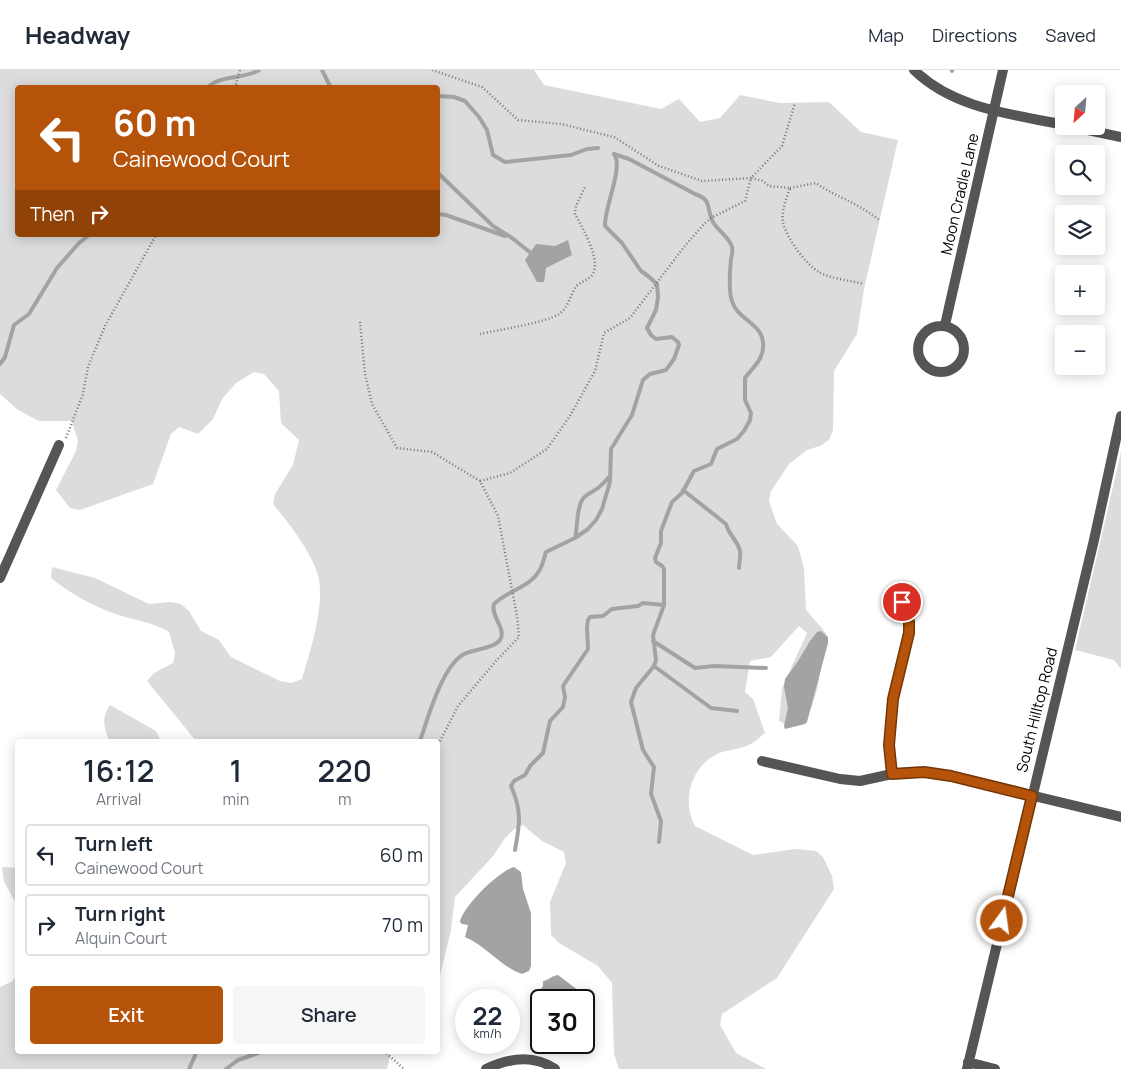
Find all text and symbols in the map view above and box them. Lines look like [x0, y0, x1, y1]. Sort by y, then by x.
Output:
text: Headway [25, 18, 130, 51]
text: Map [868, 23, 904, 47]
text: Directions [932, 23, 1017, 47]
text: Saved [1045, 23, 1096, 47]
north arrow [1055, 85, 1105, 135]
map controls [1055, 85, 1105, 375]
text: 60 m [113, 99, 196, 147]
icon: left [30, 105, 95, 170]
street label: Moon Cradle Lane [935, 131, 984, 257]
text: Cainewood Court [113, 144, 290, 174]
button: search [1055, 145, 1105, 195]
icon: right [85, 200, 113, 228]
text: Then [30, 201, 75, 227]
button: layers [1055, 205, 1105, 255]
button: + [1055, 265, 1105, 315]
button: − [1055, 325, 1105, 375]
pin [881, 581, 923, 623]
icon: arrive [888, 588, 916, 616]
street label: South Hilltop Road [1011, 645, 1062, 774]
text: 16:12 [83, 750, 154, 791]
text: 1 [230, 750, 242, 791]
text: 220 [317, 750, 372, 791]
text: Arrival [96, 788, 142, 810]
text: min [223, 788, 249, 810]
text: m [338, 788, 351, 810]
text: Turn left [75, 831, 153, 857]
icon: left [32, 841, 60, 869]
text: 60 m [380, 842, 423, 868]
text: Cainewood Court [75, 857, 204, 879]
position arrow [975, 894, 1027, 946]
text: Turn right [75, 901, 165, 927]
icon: right [32, 911, 60, 939]
text: 70 m [382, 912, 423, 938]
text: Alquin Court [75, 927, 167, 949]
button: Exit [30, 986, 223, 1044]
button: Share [233, 986, 425, 1044]
speed limit sign: 30 [530, 989, 595, 1054]
text: 22 [473, 998, 502, 1033]
text: km/h [474, 1025, 501, 1042]

